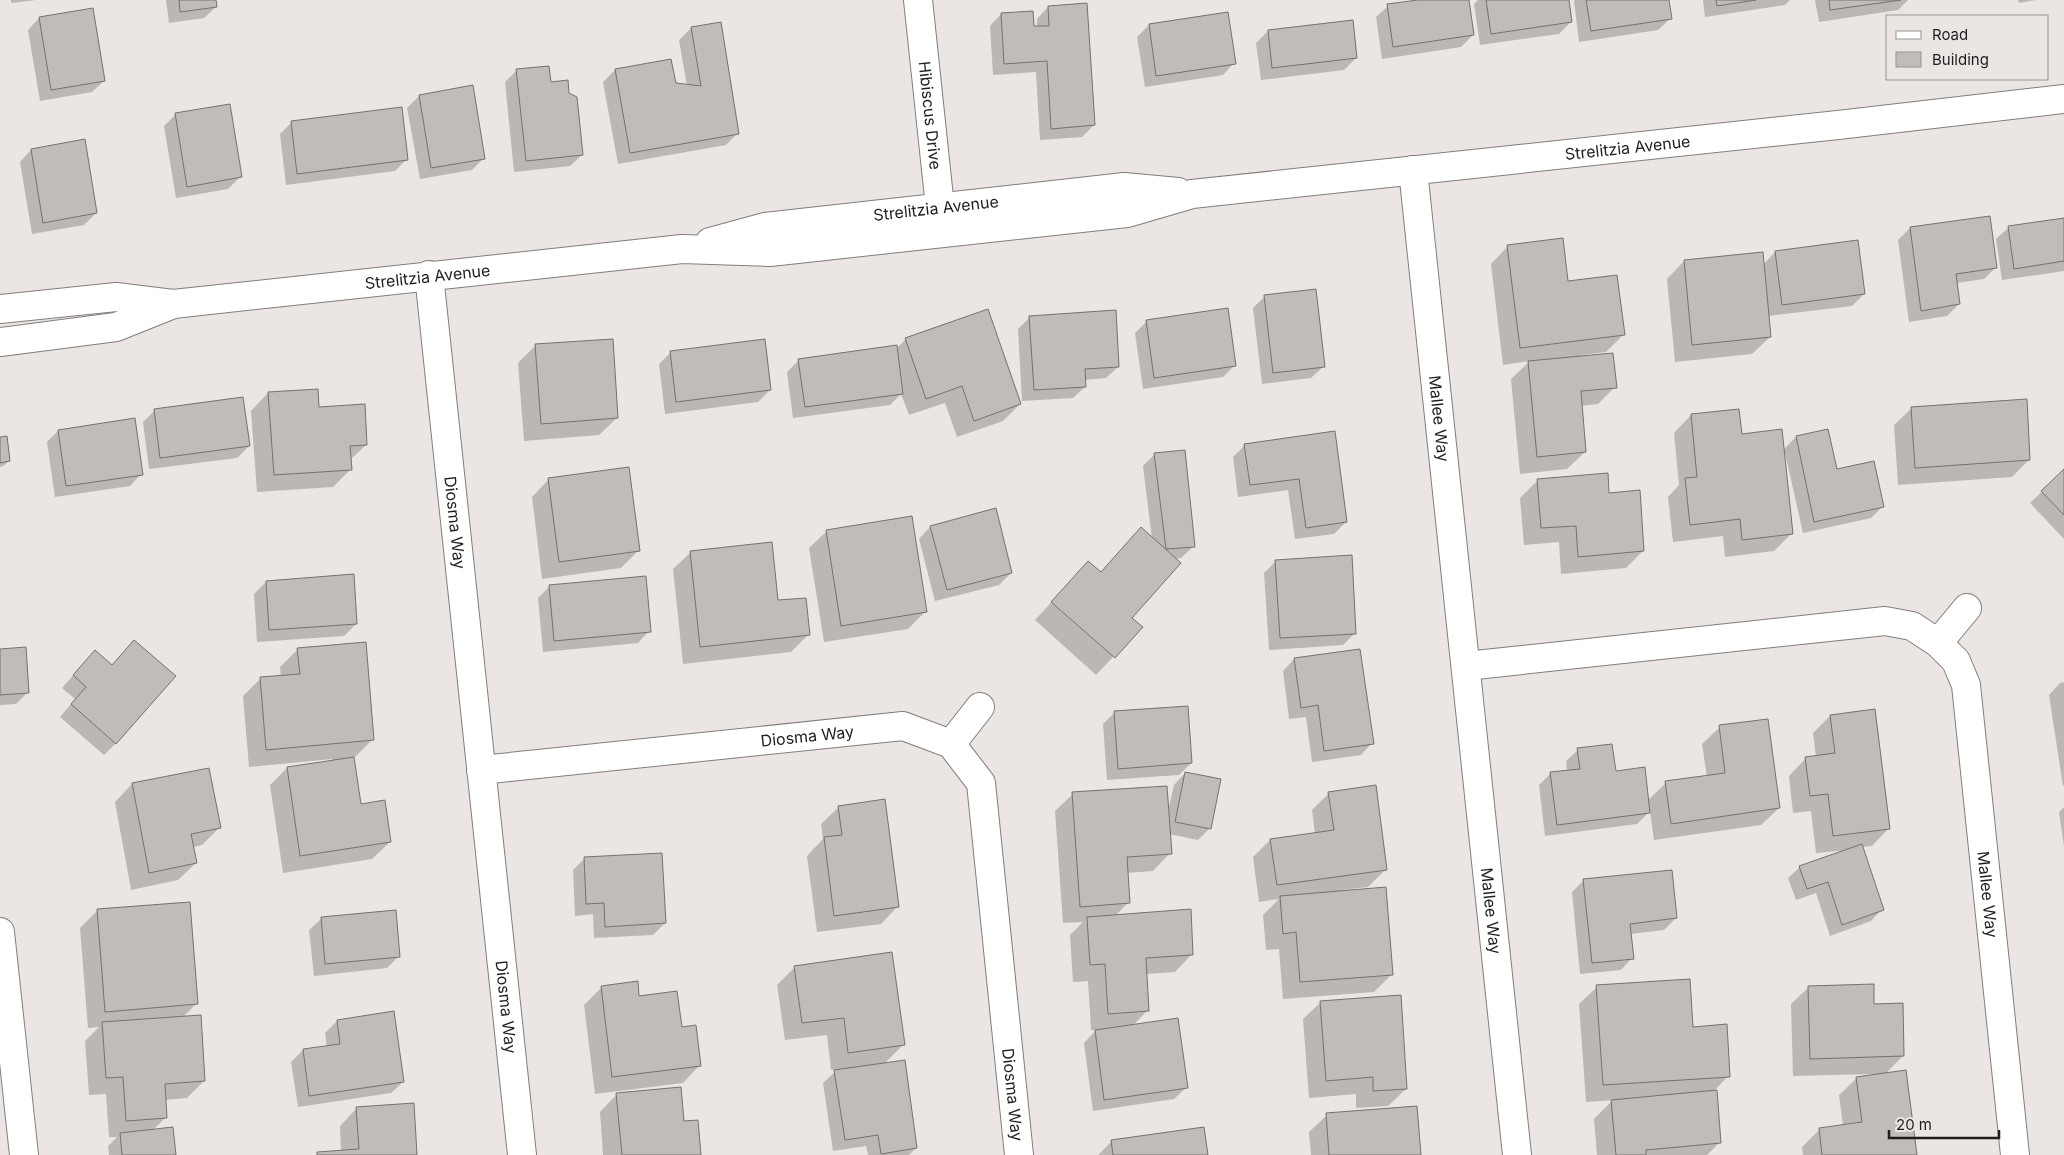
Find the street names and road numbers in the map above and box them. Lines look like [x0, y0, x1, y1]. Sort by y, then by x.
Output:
street label: Hibiscus Drive [915, 60, 946, 171]
street label: Strelitzia Avenue [1564, 131, 1691, 164]
street label: Strelitzia Avenue [872, 191, 1000, 225]
street label: Strelitzia Avenue [364, 260, 491, 293]
street label: Mallee Way [1425, 374, 1454, 463]
street label: Diosma Way [440, 475, 470, 570]
street label: Diosma Way [760, 721, 855, 751]
street label: Mallee Way [1973, 850, 2002, 939]
street label: Mallee Way [1477, 867, 1506, 955]
street label: Diosma Way [491, 959, 521, 1055]
street label: Diosma Way [998, 1047, 1028, 1142]

